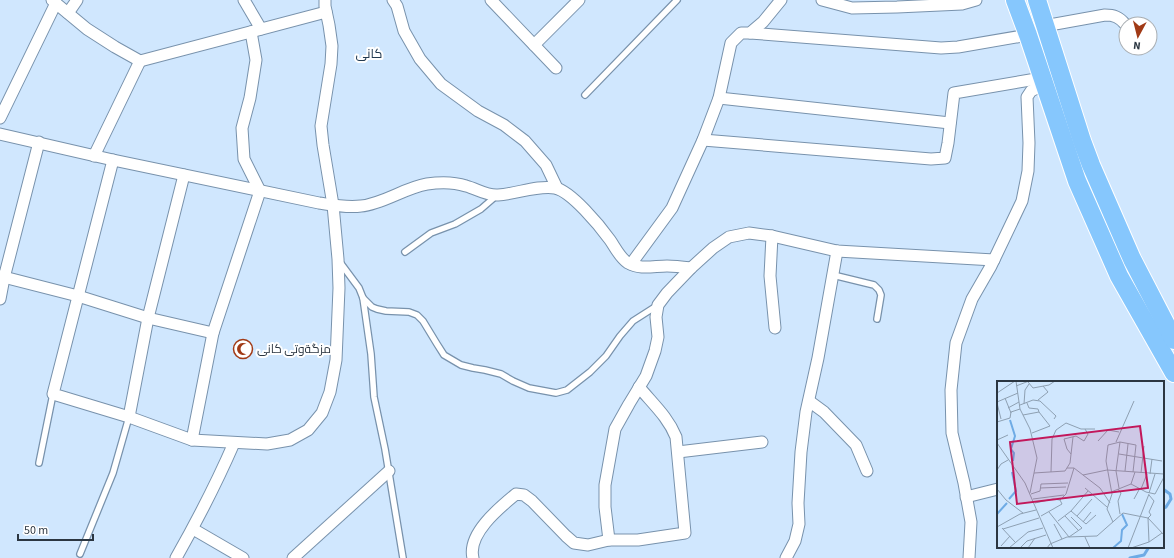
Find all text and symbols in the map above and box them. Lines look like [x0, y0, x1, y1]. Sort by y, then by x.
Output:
north arrow [1118, 16, 1158, 56]
text: N [1132, 38, 1141, 53]
district label: کانی [356, 45, 382, 63]
mosque icon: مزگةوتی کانی [232, 338, 254, 360]
place label: مزگةوتی کانی [257, 341, 331, 358]
inset map [997, 381, 1164, 548]
scale bar [18, 516, 93, 542]
text: 50 m [24, 522, 48, 539]

